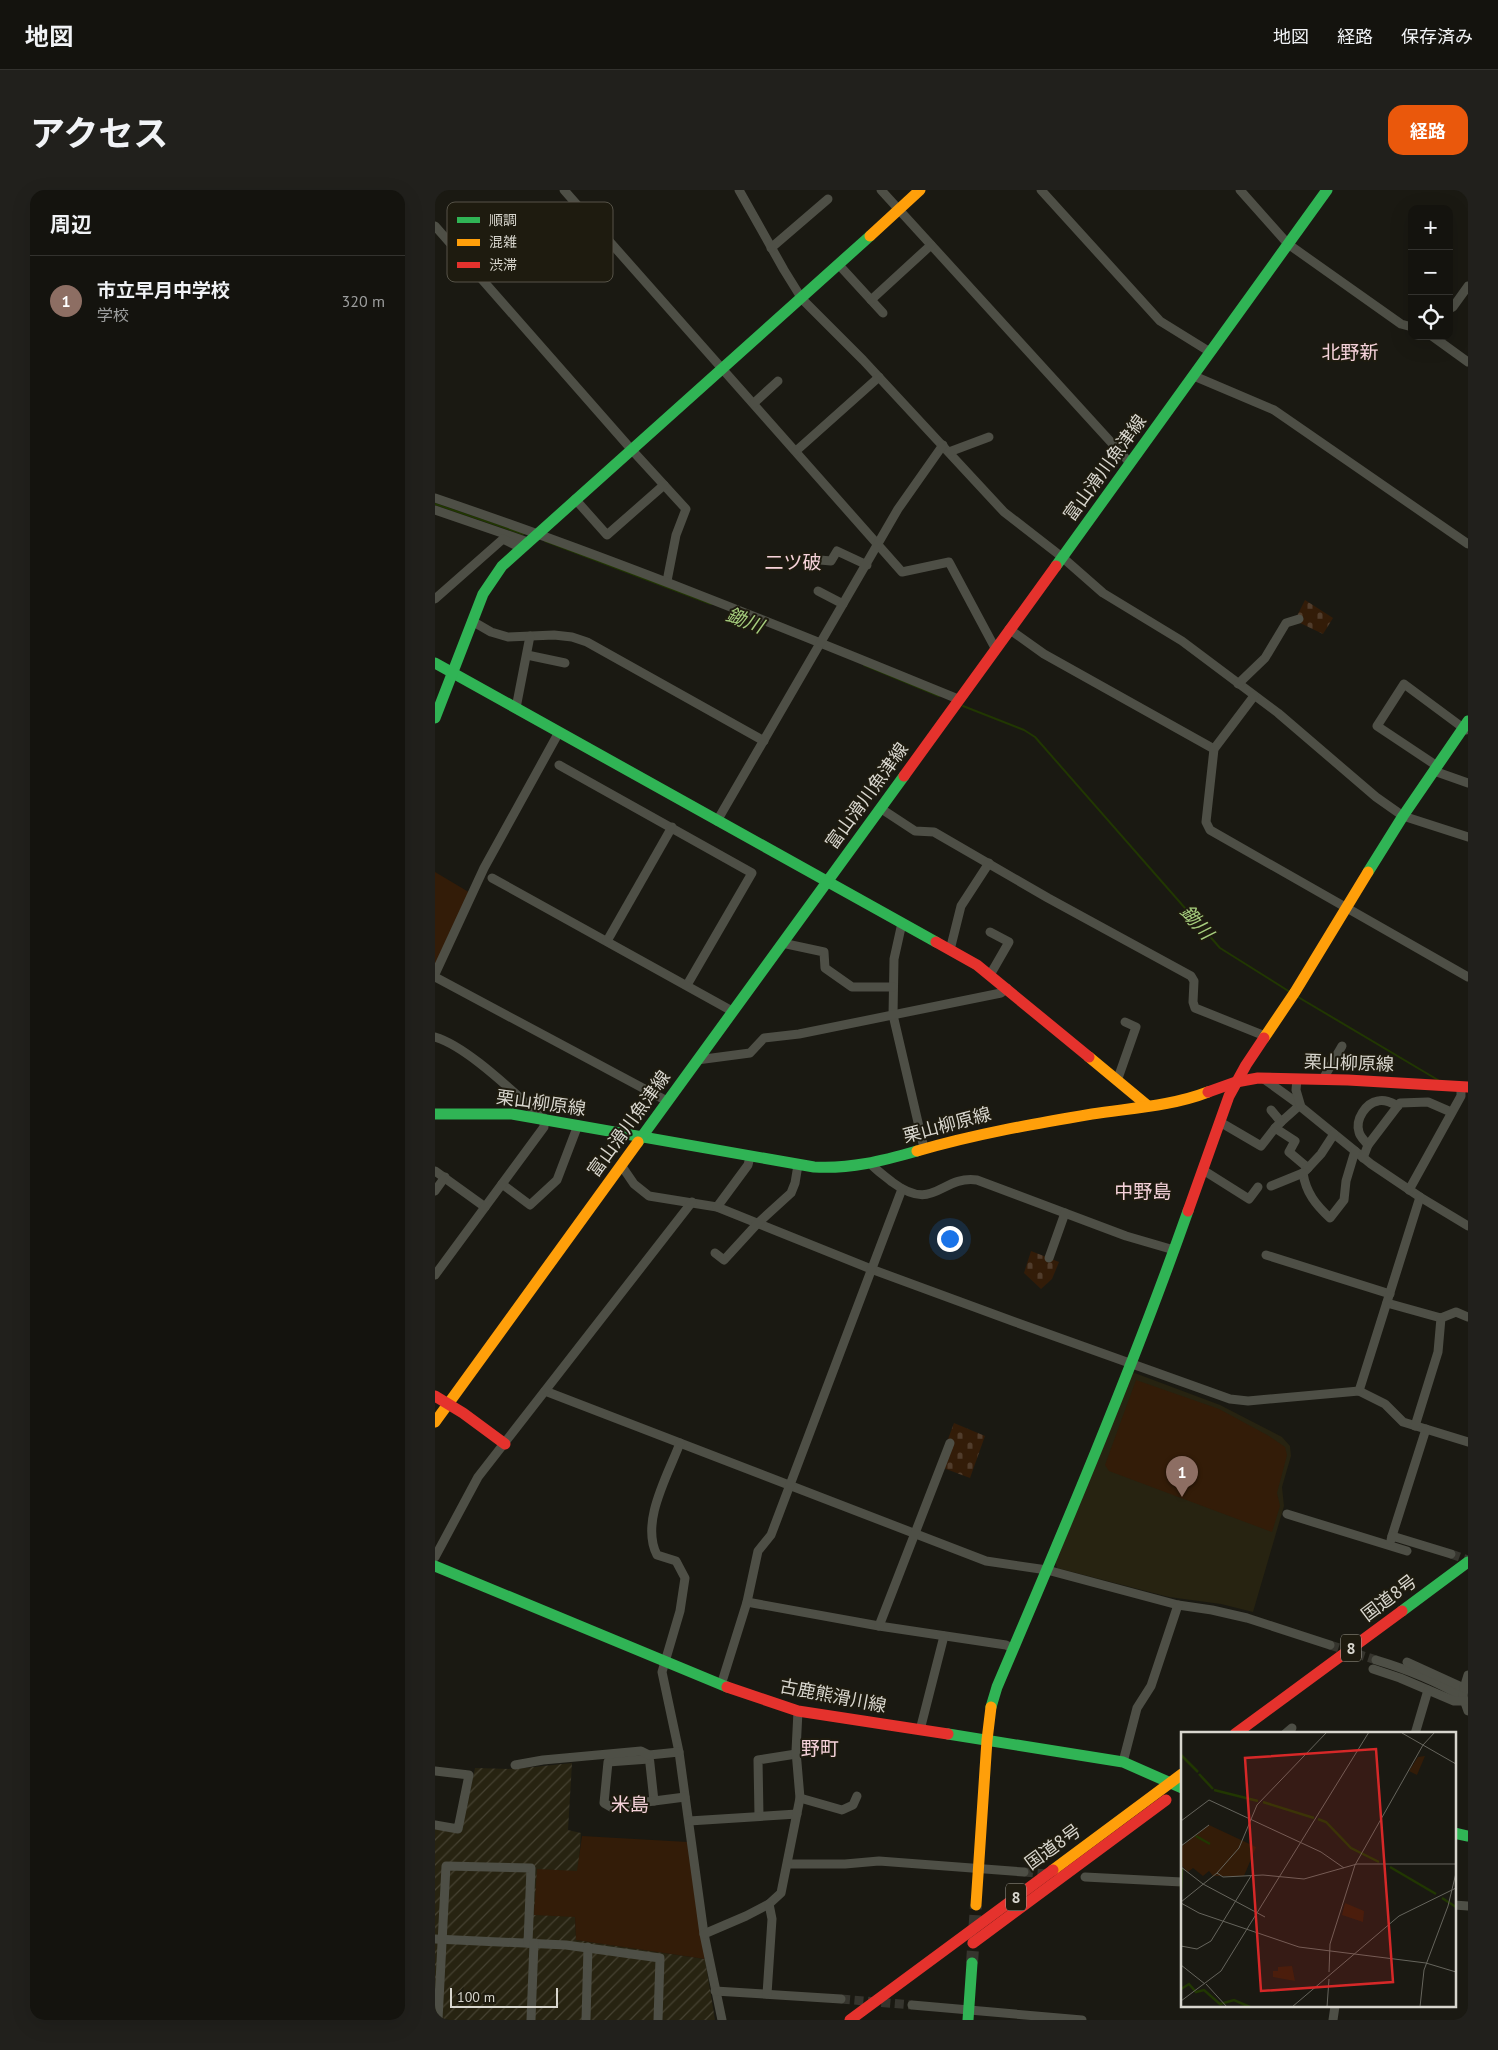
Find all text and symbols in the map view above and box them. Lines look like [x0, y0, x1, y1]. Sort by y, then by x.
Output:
text: 地図 [25, 21, 73, 52]
text: 地図 [1273, 25, 1309, 48]
text: 経路 [1337, 25, 1373, 48]
text: 保存済み [1401, 25, 1473, 48]
button: 経路 [1388, 105, 1468, 155]
text: アクセス [30, 110, 168, 156]
legend [447, 202, 613, 282]
map controls [1408, 205, 1453, 340]
button: + [1408, 205, 1453, 250]
text: 周辺 [50, 211, 92, 238]
text: 順調 [489, 211, 517, 229]
text: 混雑 [489, 233, 517, 251]
button: − [1408, 250, 1453, 295]
text: 渋滞 [489, 256, 517, 274]
text: 市立早月中学校 [97, 278, 230, 302]
text: 1 [61, 291, 71, 311]
text: 320 m [342, 291, 385, 311]
button: locate [1408, 295, 1453, 340]
text: 学校 [97, 305, 129, 325]
district label: 北野新 [1321, 340, 1379, 364]
street label: 富山滑川魚津線 [1058, 410, 1151, 525]
district label: 二ツ破 [764, 550, 822, 574]
water label: 鋤川 [723, 602, 769, 639]
street label: 富山滑川魚津線 [820, 738, 913, 853]
water label: 鋤川 [1175, 900, 1220, 946]
street label: 栗山柳原線 [1304, 1049, 1394, 1076]
street label: 富山滑川魚津線 [582, 1066, 675, 1181]
street label: 栗山柳原線 [495, 1085, 587, 1120]
street label: 栗山柳原線 [900, 1102, 993, 1147]
district label: 中野島 [1114, 1179, 1172, 1203]
your location [937, 1226, 963, 1252]
pin: 1 [1166, 1456, 1198, 1497]
street label: 国道8号 [1356, 1569, 1421, 1626]
road number: 8 [1341, 1635, 1361, 1662]
street label: 古鹿熊滑川線 [778, 1674, 888, 1717]
inset map [1181, 1732, 1456, 2008]
district label: 野町 [801, 1736, 839, 1760]
district label: 米島 [611, 1792, 649, 1816]
street label: 国道8号 [1020, 1819, 1085, 1875]
road number: 8 [1006, 1884, 1026, 1910]
scale bar [450, 1985, 557, 2008]
text: 100 m [457, 1988, 495, 2006]

